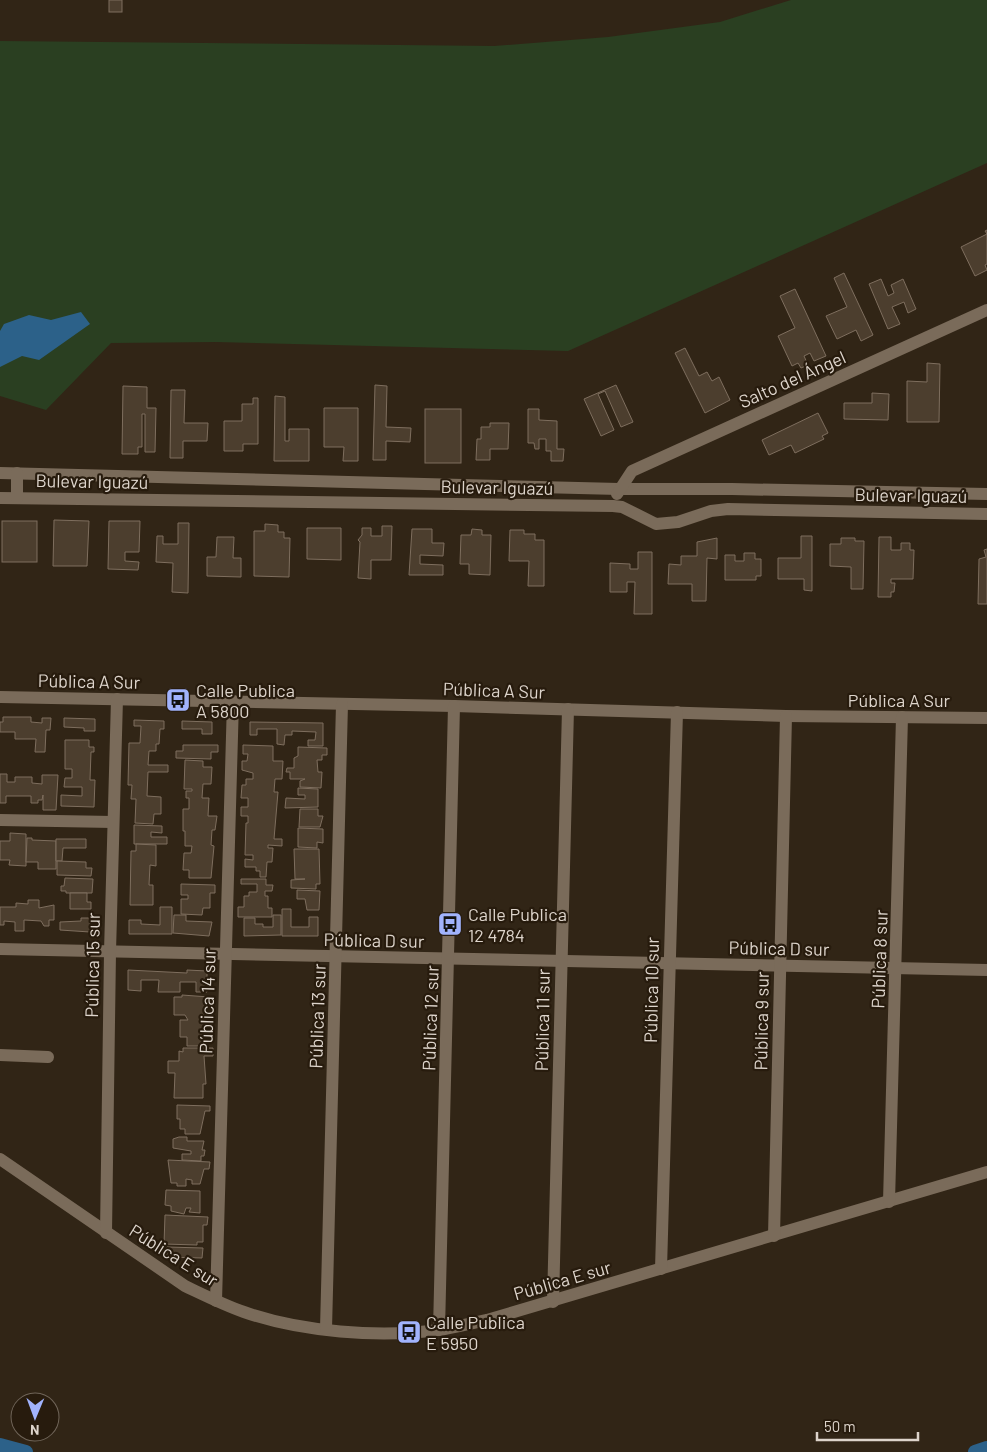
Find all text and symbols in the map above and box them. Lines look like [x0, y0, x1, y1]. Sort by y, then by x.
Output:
street label: Salto del Ángel [735, 346, 849, 412]
street label: Bulevar Iguazú [35, 469, 149, 493]
street label: Bulevar Iguazú [440, 475, 554, 499]
street label: Bulevar Iguazú [854, 483, 968, 507]
street label: Pública A Sur [38, 669, 141, 693]
street label: Pública A Sur [442, 677, 546, 703]
place label: Calle Publica A 5800 [196, 679, 295, 722]
bus stop icon: Calle Publica A 5800 [165, 687, 191, 713]
street label: Pública A Sur [848, 689, 951, 711]
place label: Calle Publica 12 4784 [468, 903, 567, 946]
street label: Pública 8 sur [866, 909, 892, 1009]
bus stop icon: Calle Publica 12 4784 [437, 911, 463, 937]
street label: Pública 15 sur [80, 912, 104, 1018]
street label: Pública D sur [323, 928, 425, 952]
street label: Pública 10 sur [639, 936, 663, 1043]
street label: Pública D sur [728, 936, 830, 960]
street label: Pública 14 sur [194, 947, 220, 1054]
street label: Pública 13 sur [304, 963, 330, 1069]
street label: Pública 12 sur [417, 964, 443, 1071]
street label: Pública 11 sur [530, 968, 554, 1071]
street label: Pública 9 sur [749, 971, 773, 1071]
street label: Pública E sur [126, 1219, 223, 1291]
street label: Pública E sur [511, 1255, 614, 1304]
place label: Calle Publica E 5950 [426, 1311, 525, 1354]
bus stop icon: Calle Publica E 5950 [396, 1319, 422, 1345]
north arrow [10, 1392, 60, 1442]
scale bar [817, 1410, 918, 1442]
text: 50 m [824, 1417, 856, 1435]
text: N [30, 1422, 40, 1439]

